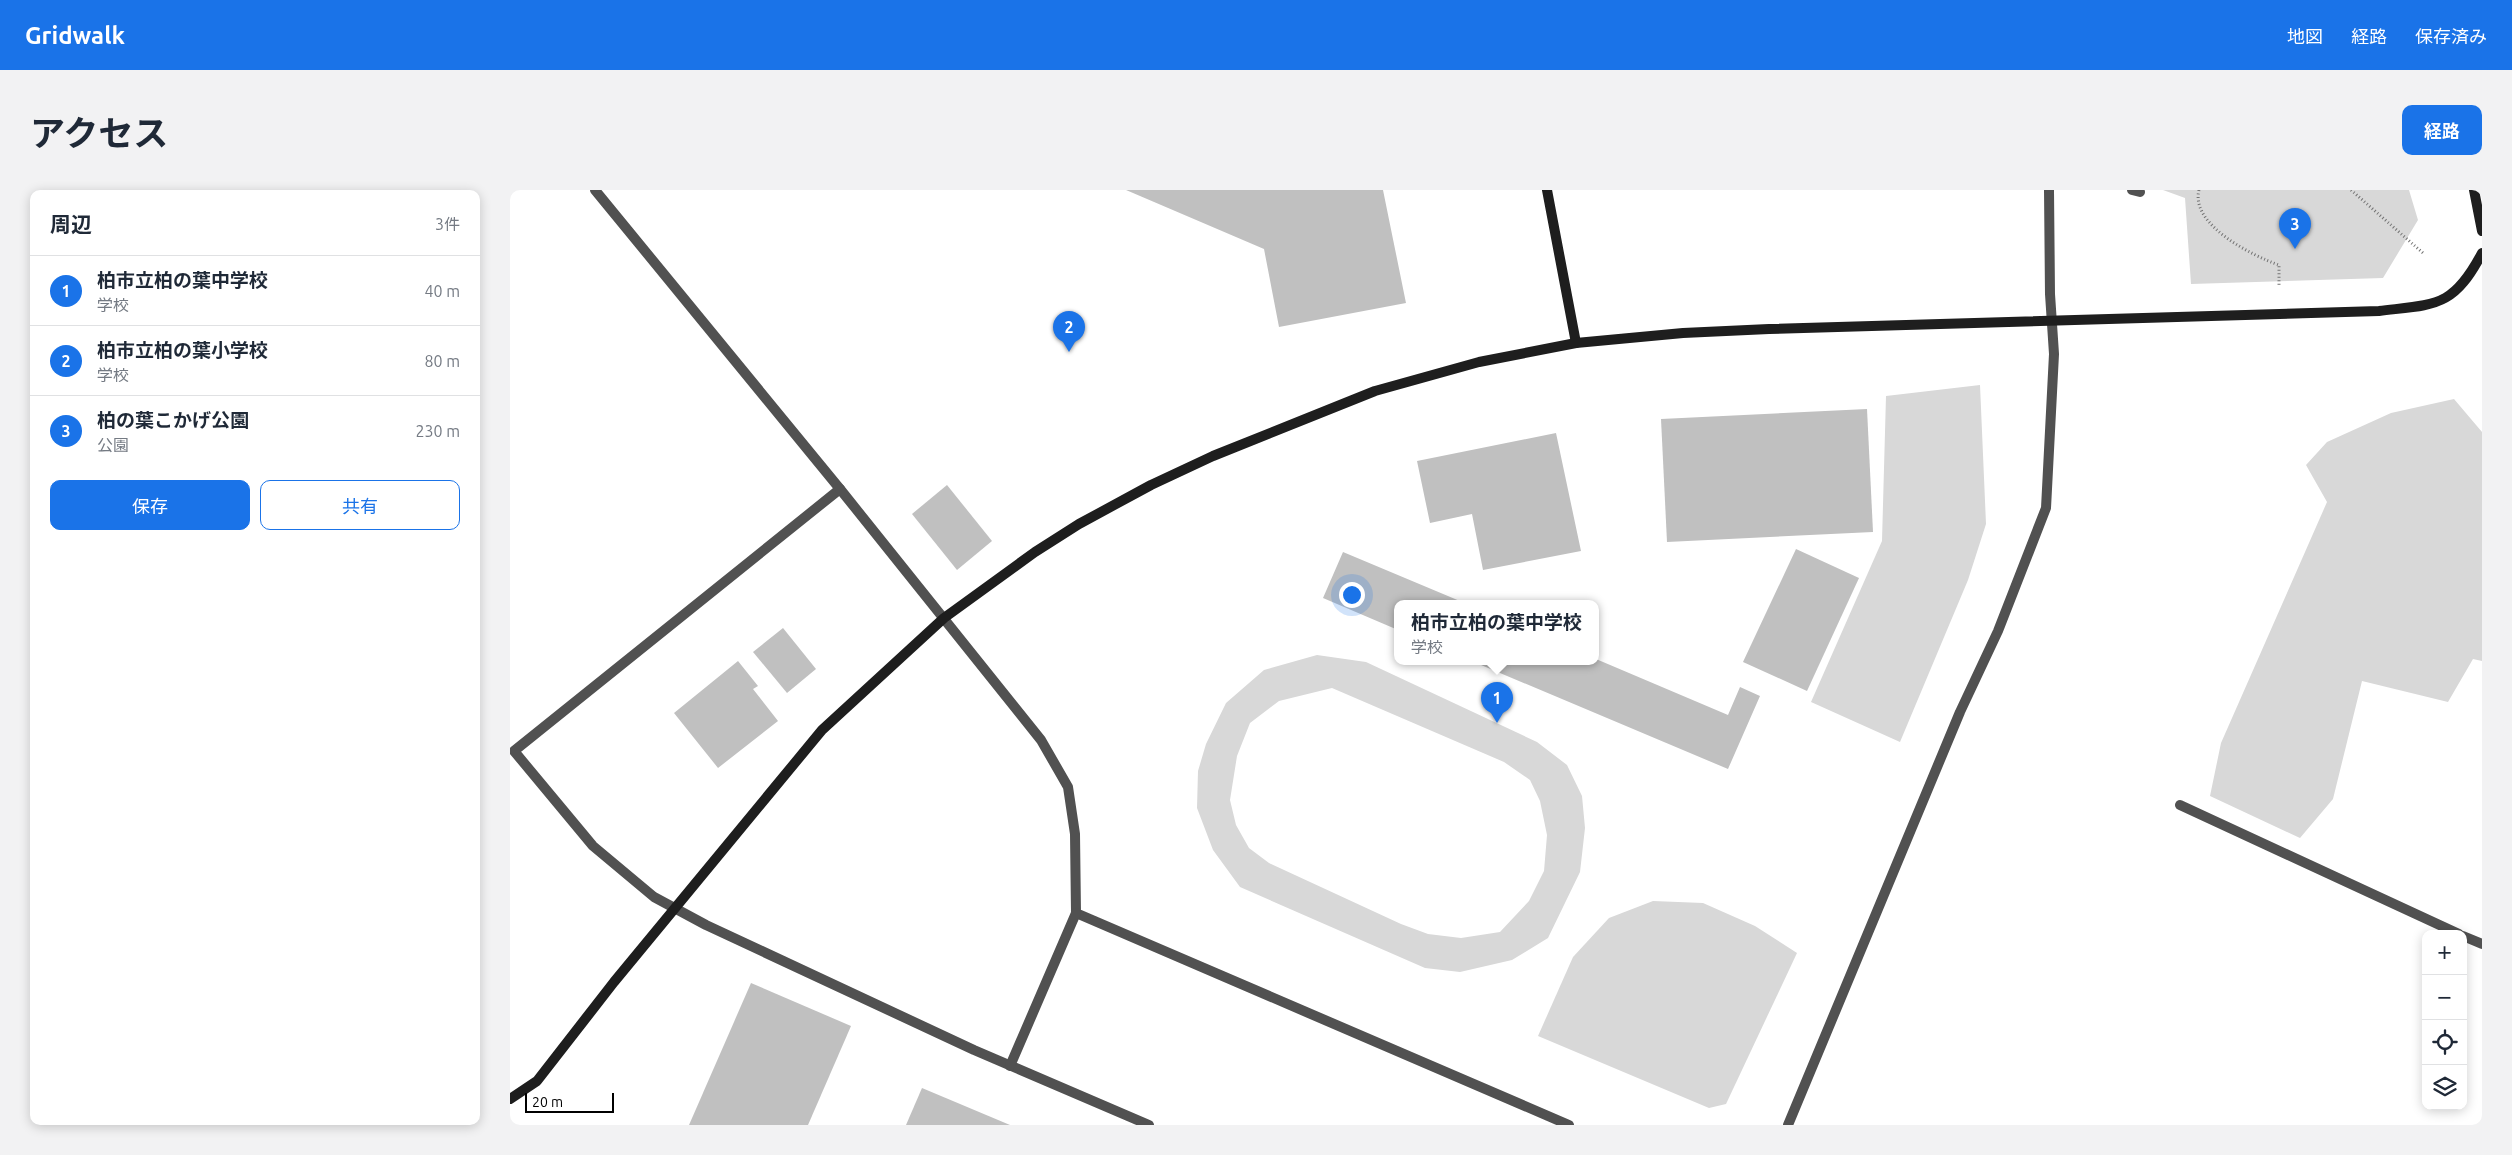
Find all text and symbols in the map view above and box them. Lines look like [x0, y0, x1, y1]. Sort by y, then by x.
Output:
text: Gridwalk [25, 22, 125, 49]
text: 地図 [2287, 26, 2323, 46]
text: 経路 [2351, 26, 2387, 46]
text: 保存済み [2415, 26, 2487, 46]
button: 経路 [2402, 105, 2482, 155]
text: アクセス [30, 113, 168, 153]
pin: 3 [2279, 208, 2311, 249]
text: 周辺 [50, 212, 92, 236]
text: 3件 [435, 215, 460, 233]
text: 柏市立柏の葉中学校 [97, 269, 268, 291]
text: 1 [61, 282, 71, 300]
text: 40 m [424, 282, 460, 300]
text: 学校 [97, 296, 129, 314]
pin: 2 [1053, 311, 1085, 352]
text: 柏市立柏の葉小学校 [97, 339, 268, 361]
text: 2 [61, 352, 71, 370]
text: 80 m [424, 352, 460, 370]
text: 学校 [97, 366, 129, 384]
text: 柏の葉こかげ公園 [97, 409, 249, 431]
text: 3 [61, 422, 71, 440]
text: 230 m [415, 422, 460, 440]
text: 公園 [97, 436, 129, 454]
button: 保存 [50, 480, 250, 530]
button: 共有 [260, 480, 460, 530]
your location [1339, 582, 1365, 608]
popup [1394, 600, 1599, 665]
text: 柏市立柏の葉中学校 [1411, 611, 1582, 633]
text: 学校 [1411, 638, 1443, 656]
pin: 1 [1481, 682, 1513, 723]
map controls [2422, 930, 2467, 1110]
button: + [2422, 930, 2467, 975]
button: − [2422, 975, 2467, 1020]
button: locate [2422, 1020, 2467, 1065]
button: layers [2422, 1065, 2467, 1110]
scale bar [525, 1090, 614, 1113]
text: 20 m [532, 1094, 563, 1110]

